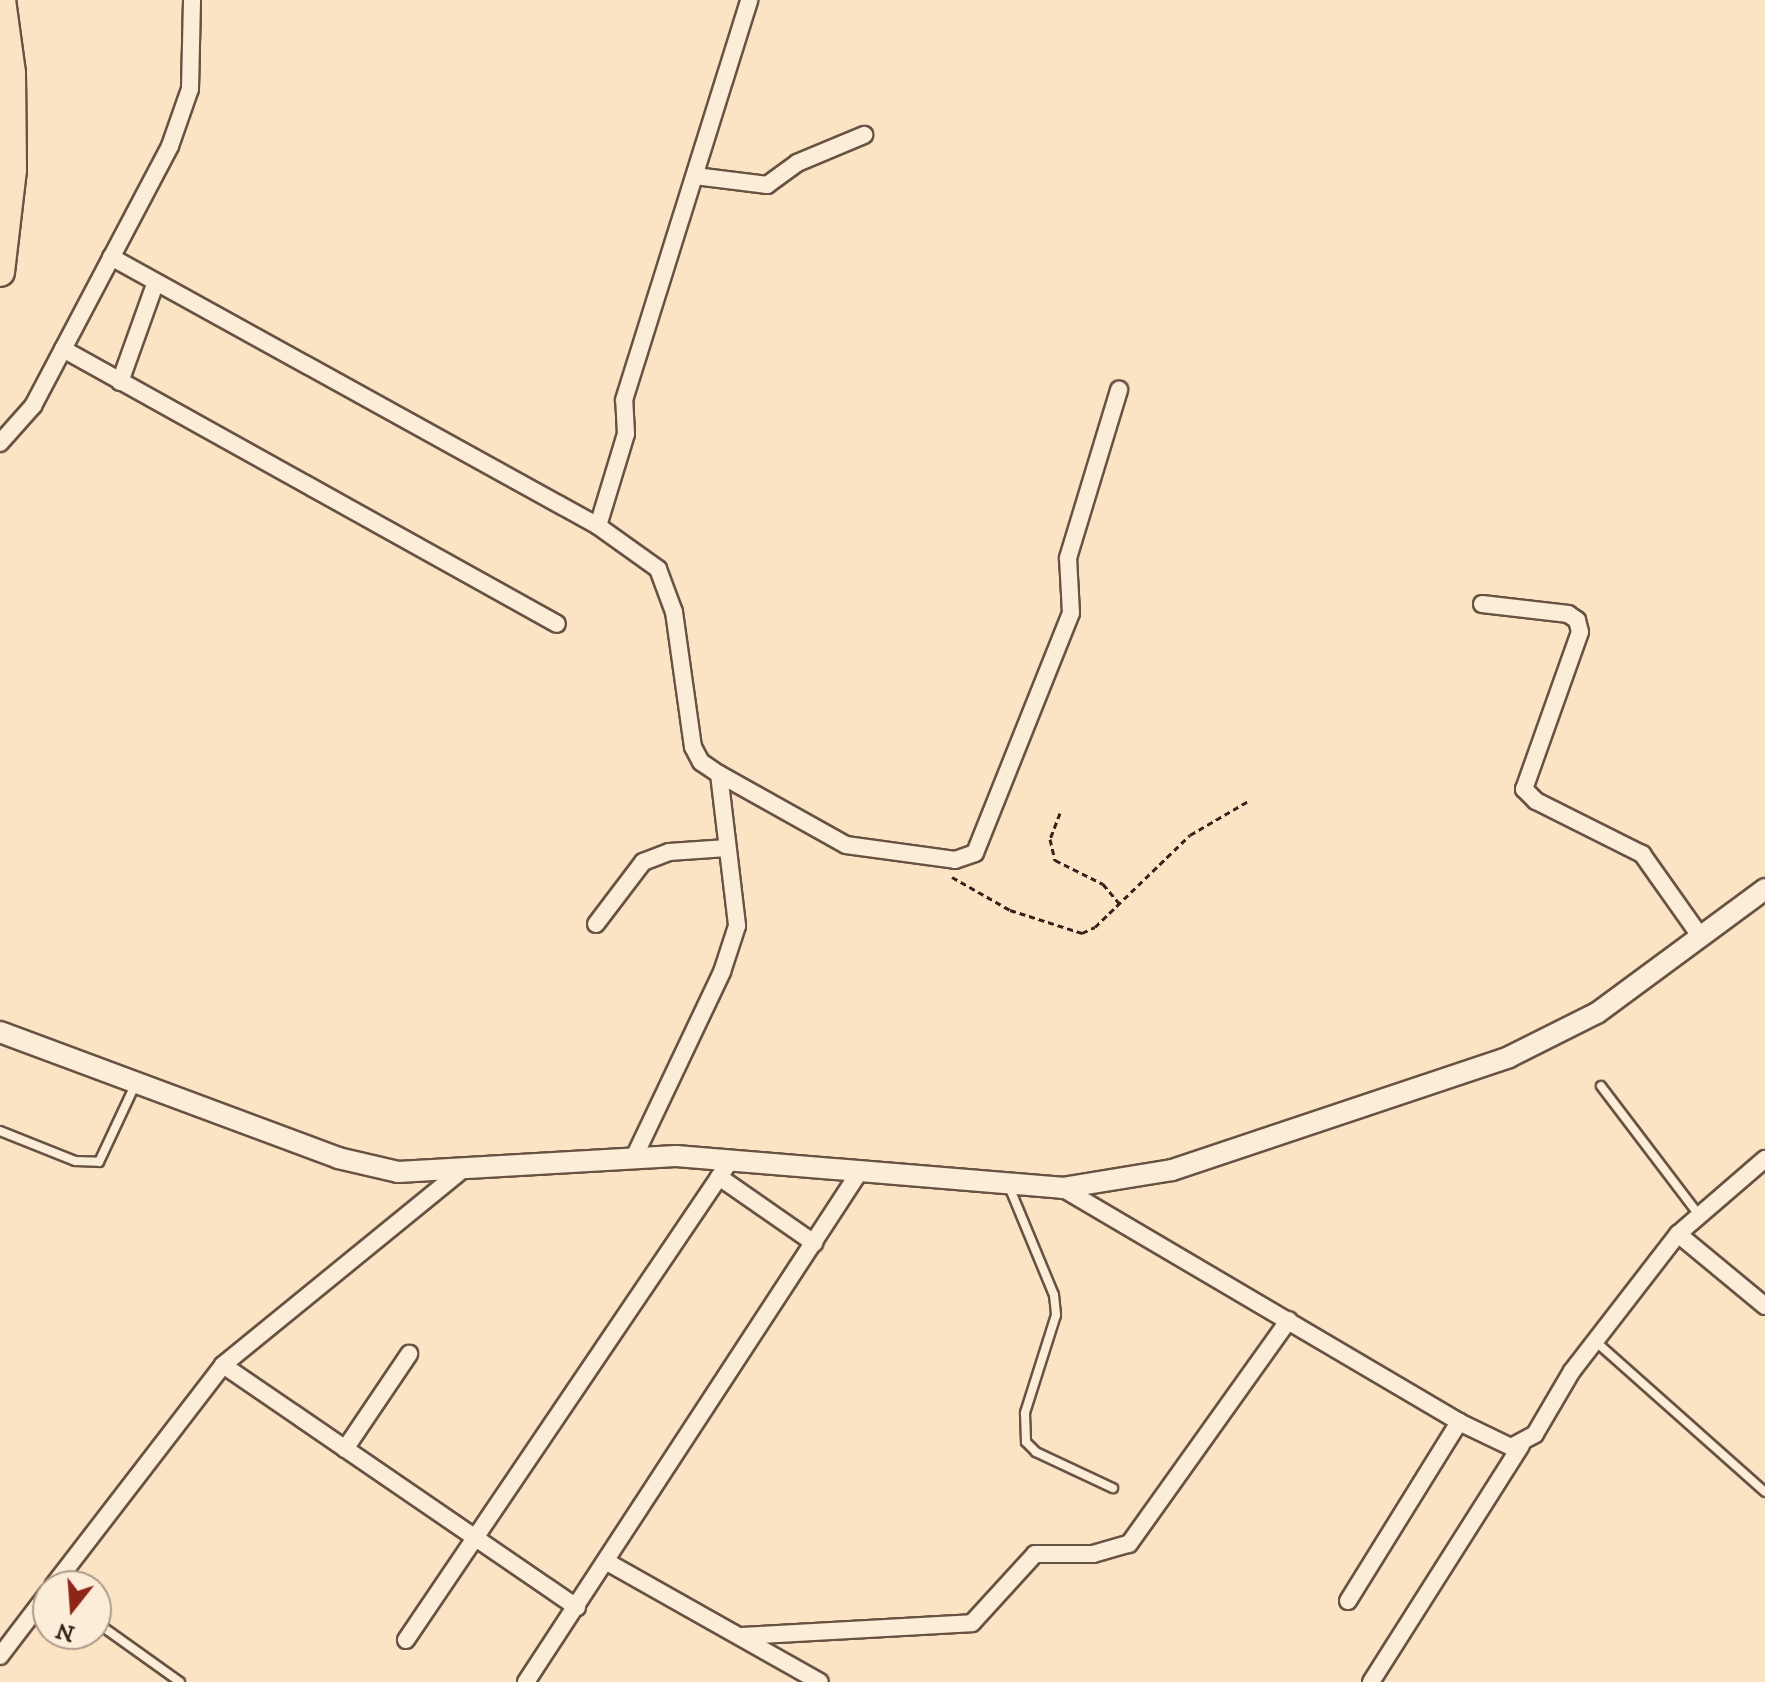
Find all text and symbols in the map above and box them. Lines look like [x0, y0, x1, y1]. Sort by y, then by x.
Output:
north arrow [32, 1570, 112, 1650]
text: N [53, 1616, 78, 1647]

